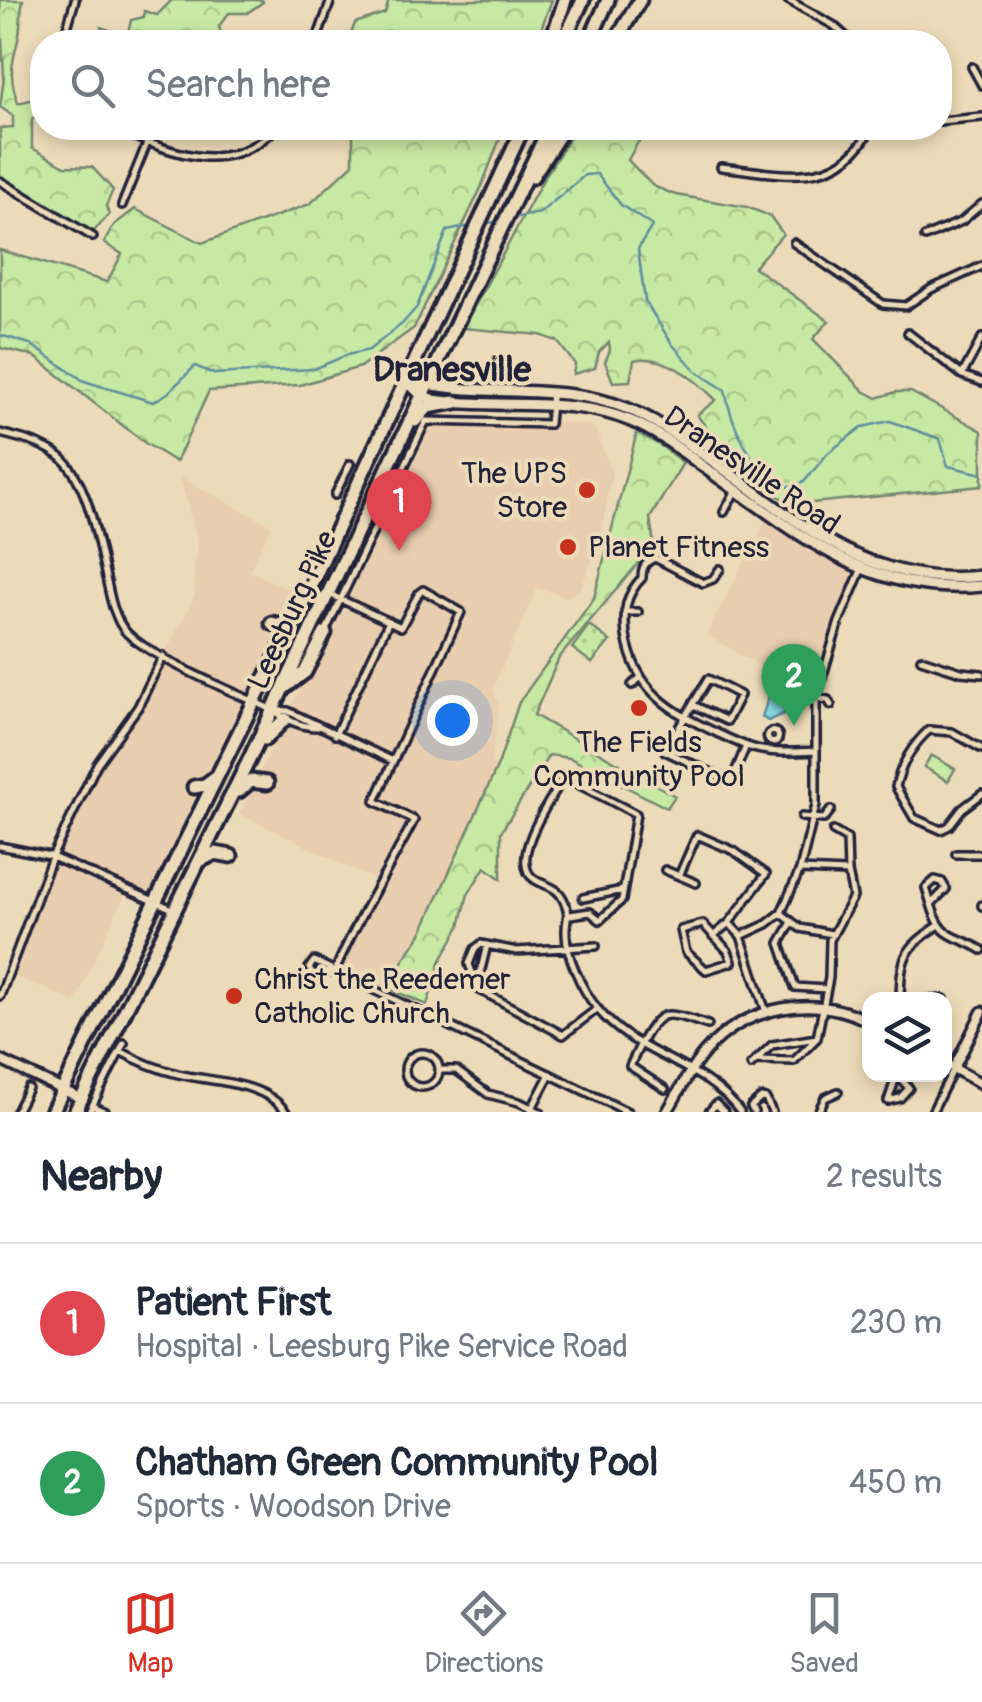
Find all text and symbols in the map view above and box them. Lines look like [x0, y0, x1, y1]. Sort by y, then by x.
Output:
search box [30, 30, 952, 140]
icon: search [65, 58, 120, 113]
text: Search here [145, 61, 331, 109]
district label: Dranesville [373, 348, 532, 392]
street label: Dranesville Road [657, 398, 847, 543]
place label: The UPS Store [461, 455, 567, 526]
pin: 1 [366, 468, 432, 551]
marker: The UPS Store [576, 479, 598, 501]
street label: Leesburg Pike [239, 525, 345, 696]
place label: Planet Fitness [588, 529, 769, 566]
marker: Planet Fitness [557, 536, 579, 558]
pin: 2 [762, 644, 826, 726]
your location [427, 695, 478, 746]
marker: The Fields Community Pool [628, 697, 650, 719]
place label: The Fields Community Pool [533, 724, 745, 795]
place label: Christ the Reedemer Catholic Church [254, 961, 511, 1032]
marker: Christ the Reedemer Catholic Church [223, 985, 245, 1007]
map controls [862, 992, 952, 1082]
button: layers [862, 992, 952, 1082]
text: Nearby [40, 1151, 162, 1203]
text: 2 results [826, 1157, 942, 1197]
text: Patient First [135, 1279, 331, 1327]
text: 1 [66, 1303, 79, 1343]
text: 230 m [850, 1303, 942, 1343]
text: Hospital · Leesburg Pike Service Road [135, 1327, 628, 1367]
text: Chatham Green Community Pool [135, 1439, 658, 1487]
text: 2 [64, 1463, 81, 1503]
text: 450 m [849, 1463, 942, 1503]
text: Sports · Woodson Drive [135, 1487, 451, 1527]
tab: Map [123, 1586, 178, 1681]
tab: Directions [424, 1586, 543, 1681]
tab: Saved [789, 1586, 859, 1681]

